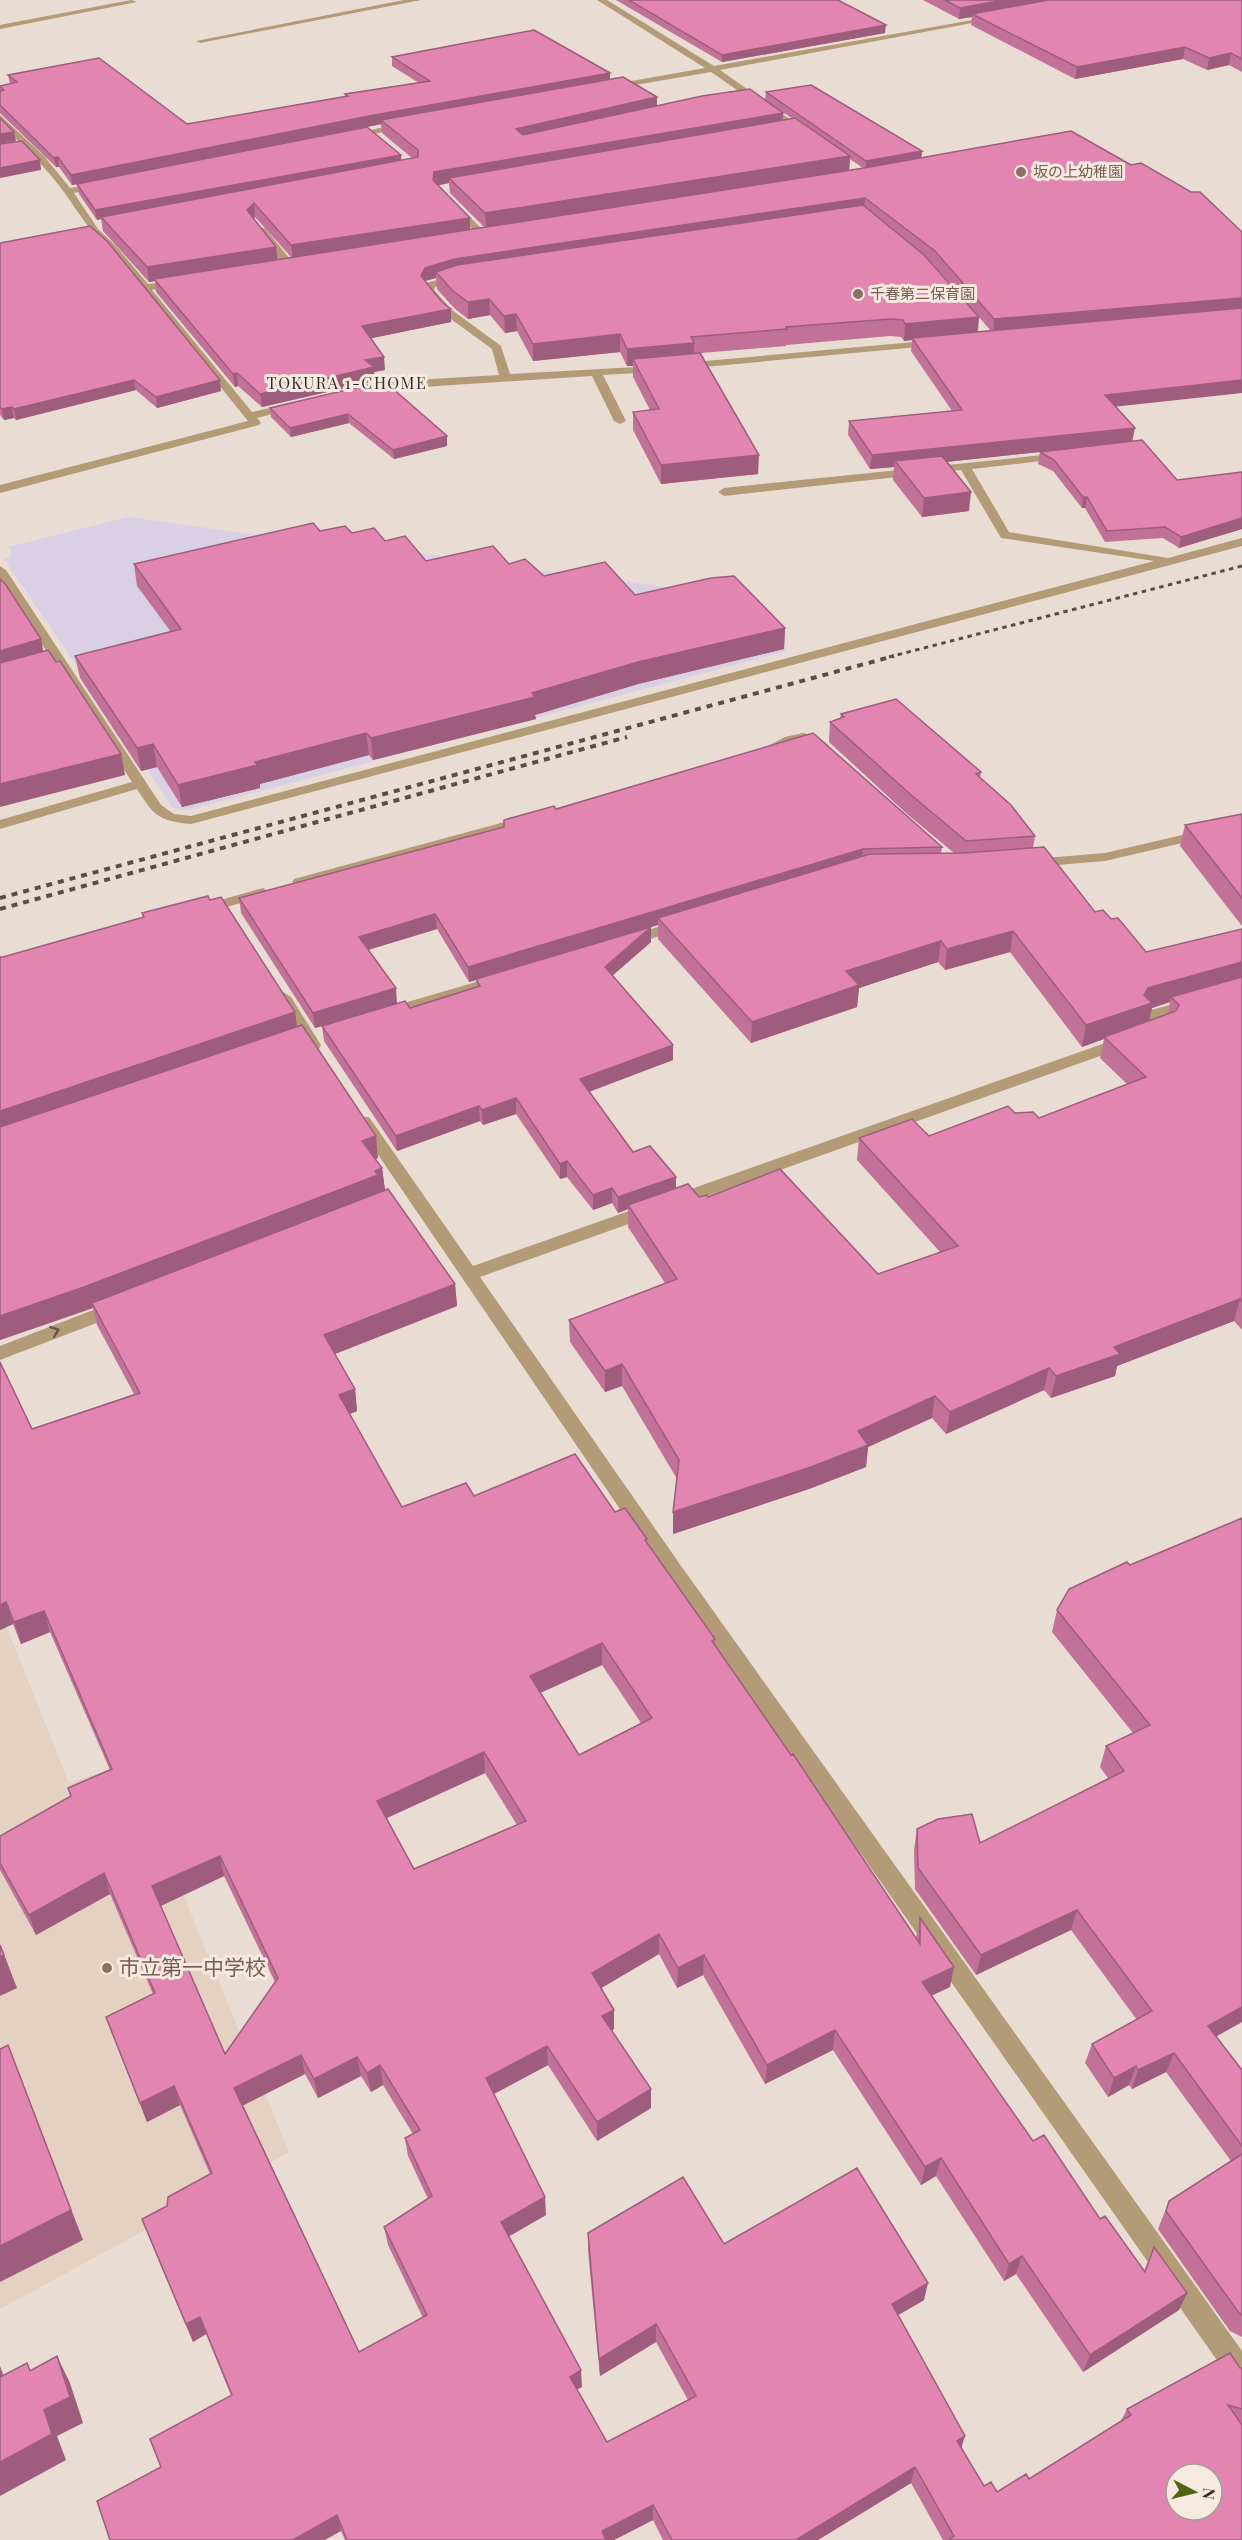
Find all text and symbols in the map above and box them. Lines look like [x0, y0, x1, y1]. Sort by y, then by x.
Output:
place label: 坂の上幼稚園 [1033, 161, 1123, 181]
marker: 坂の上幼稚園 [1014, 165, 1028, 179]
place label: 千春第二保育園 [870, 283, 975, 303]
marker: 千春第二保育園 [851, 287, 865, 301]
district label: TOKURA 1-CHOME [267, 372, 427, 393]
one-way arrow [49, 1326, 59, 1339]
place label: 市立第一中学校 [119, 1952, 266, 1980]
marker: 市立第一中学校 [100, 1961, 114, 1975]
north arrow [1164, 2462, 1224, 2522]
text: N [1198, 2487, 1221, 2501]

